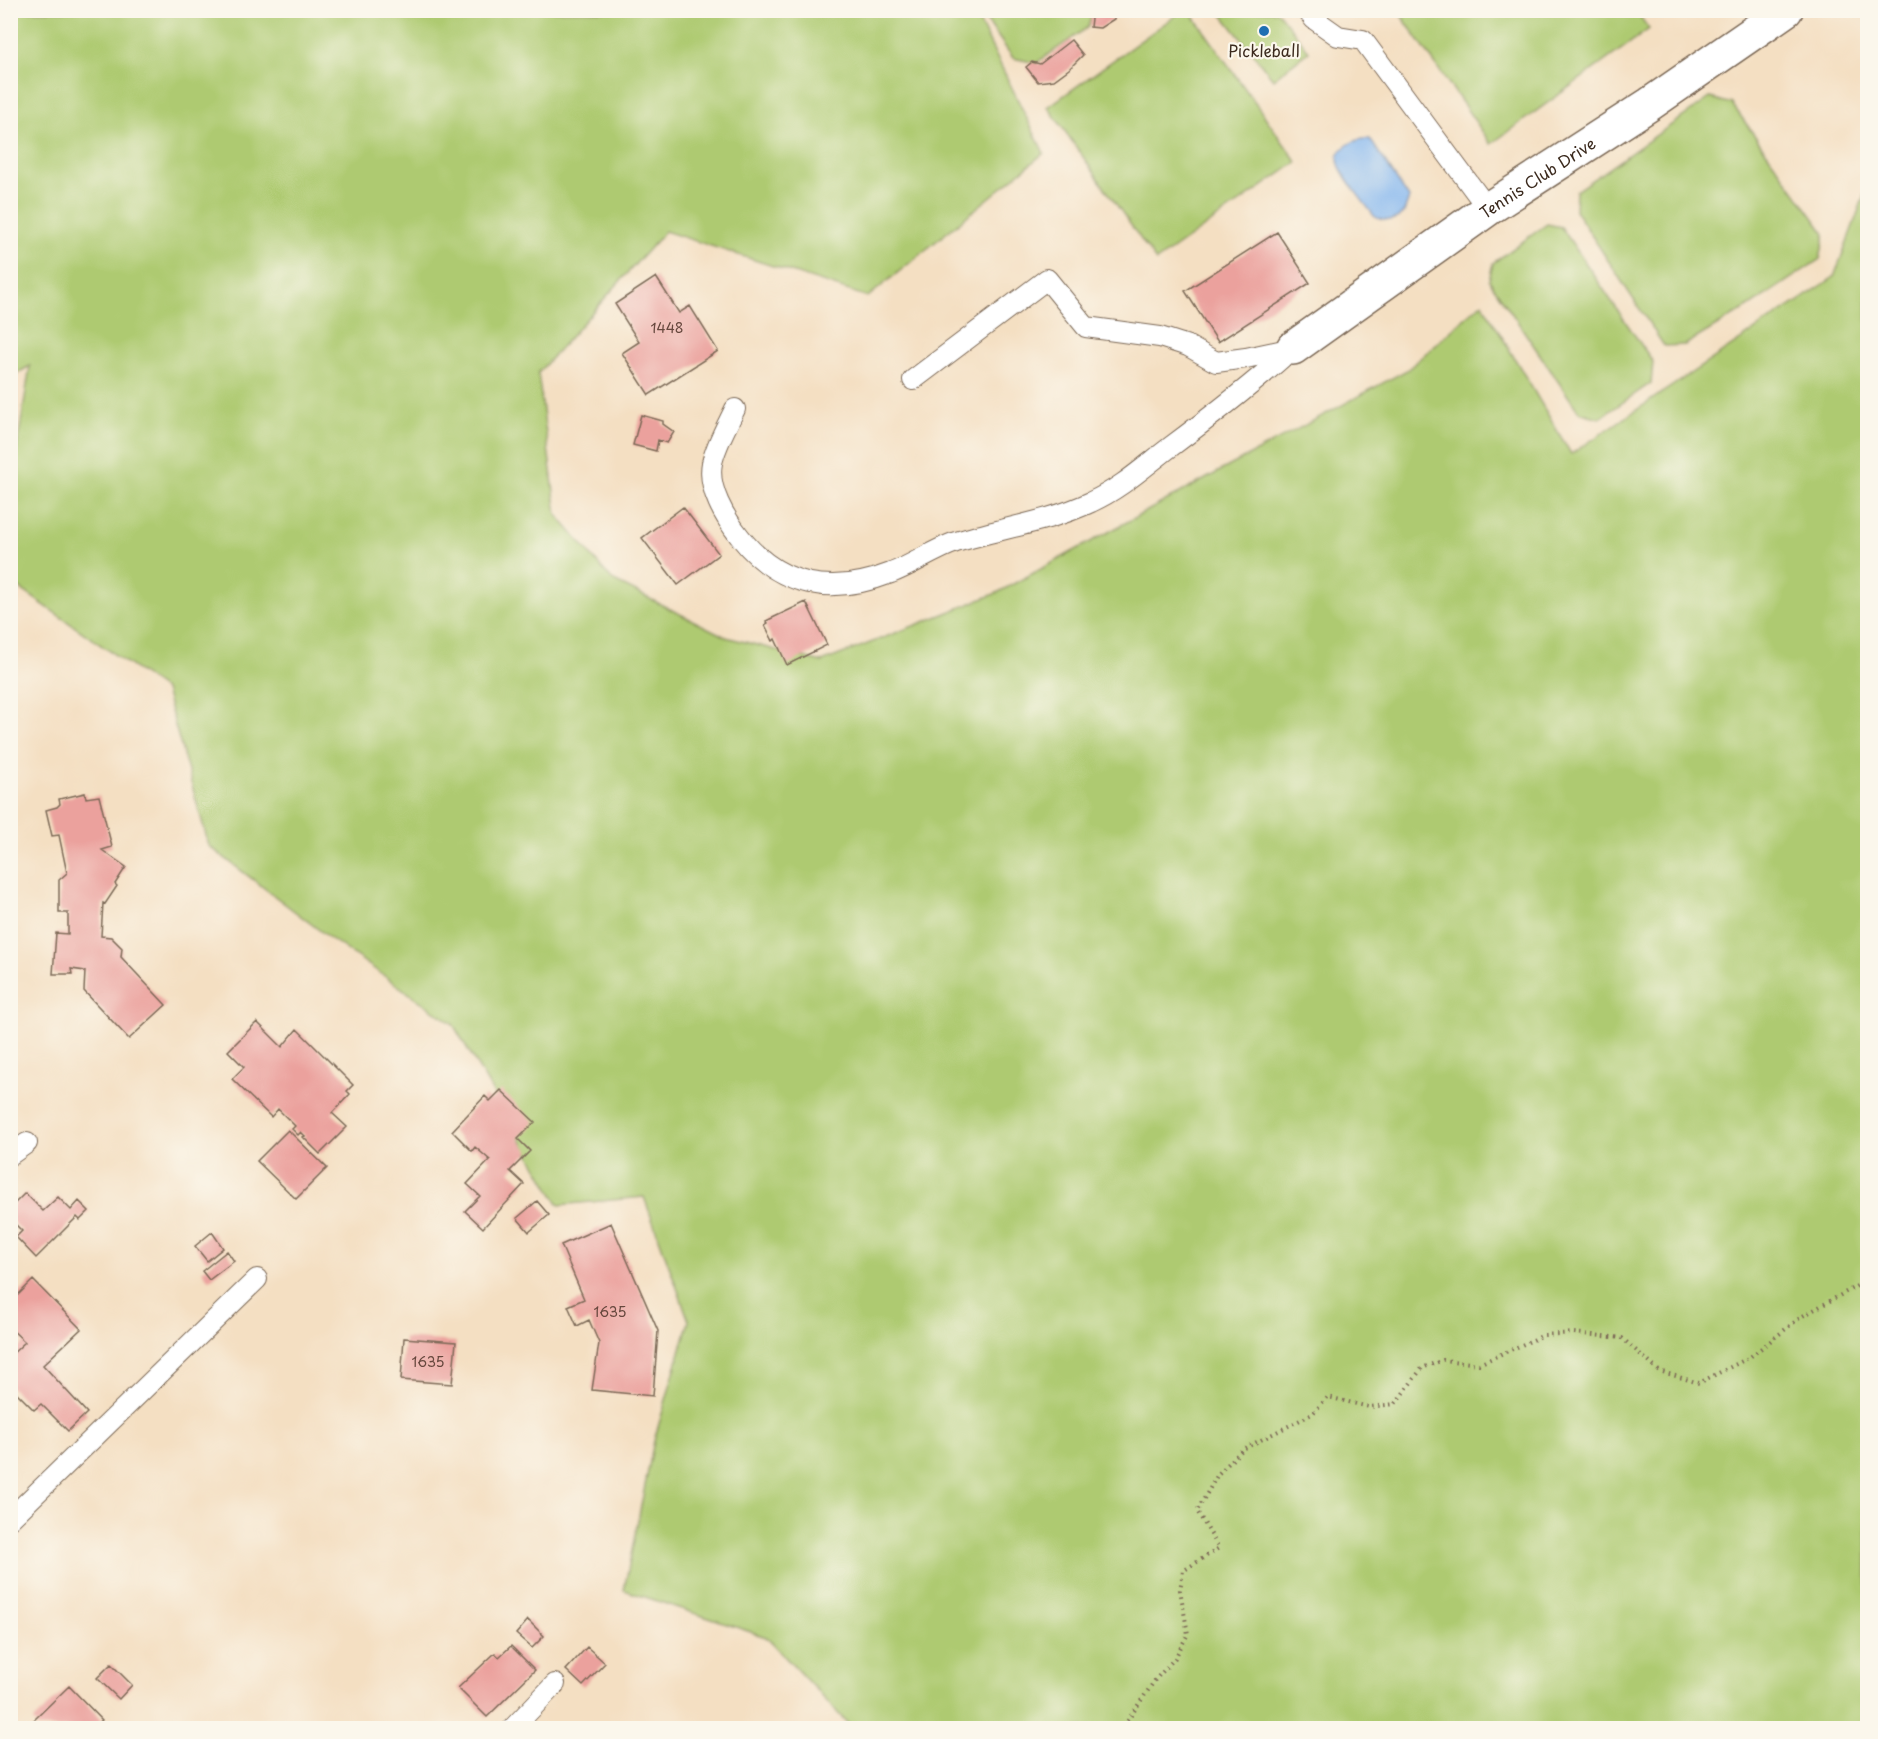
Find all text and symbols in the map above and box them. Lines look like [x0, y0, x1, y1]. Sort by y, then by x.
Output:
marker: Pickleball [1257, 24, 1271, 38]
place label: Pickleball [1228, 38, 1300, 62]
street label: Tennis Club Drive [1474, 131, 1600, 224]
house number: 1448 [650, 317, 684, 338]
house number: 1635 [593, 1301, 627, 1322]
house number: 1635 [411, 1351, 445, 1372]

